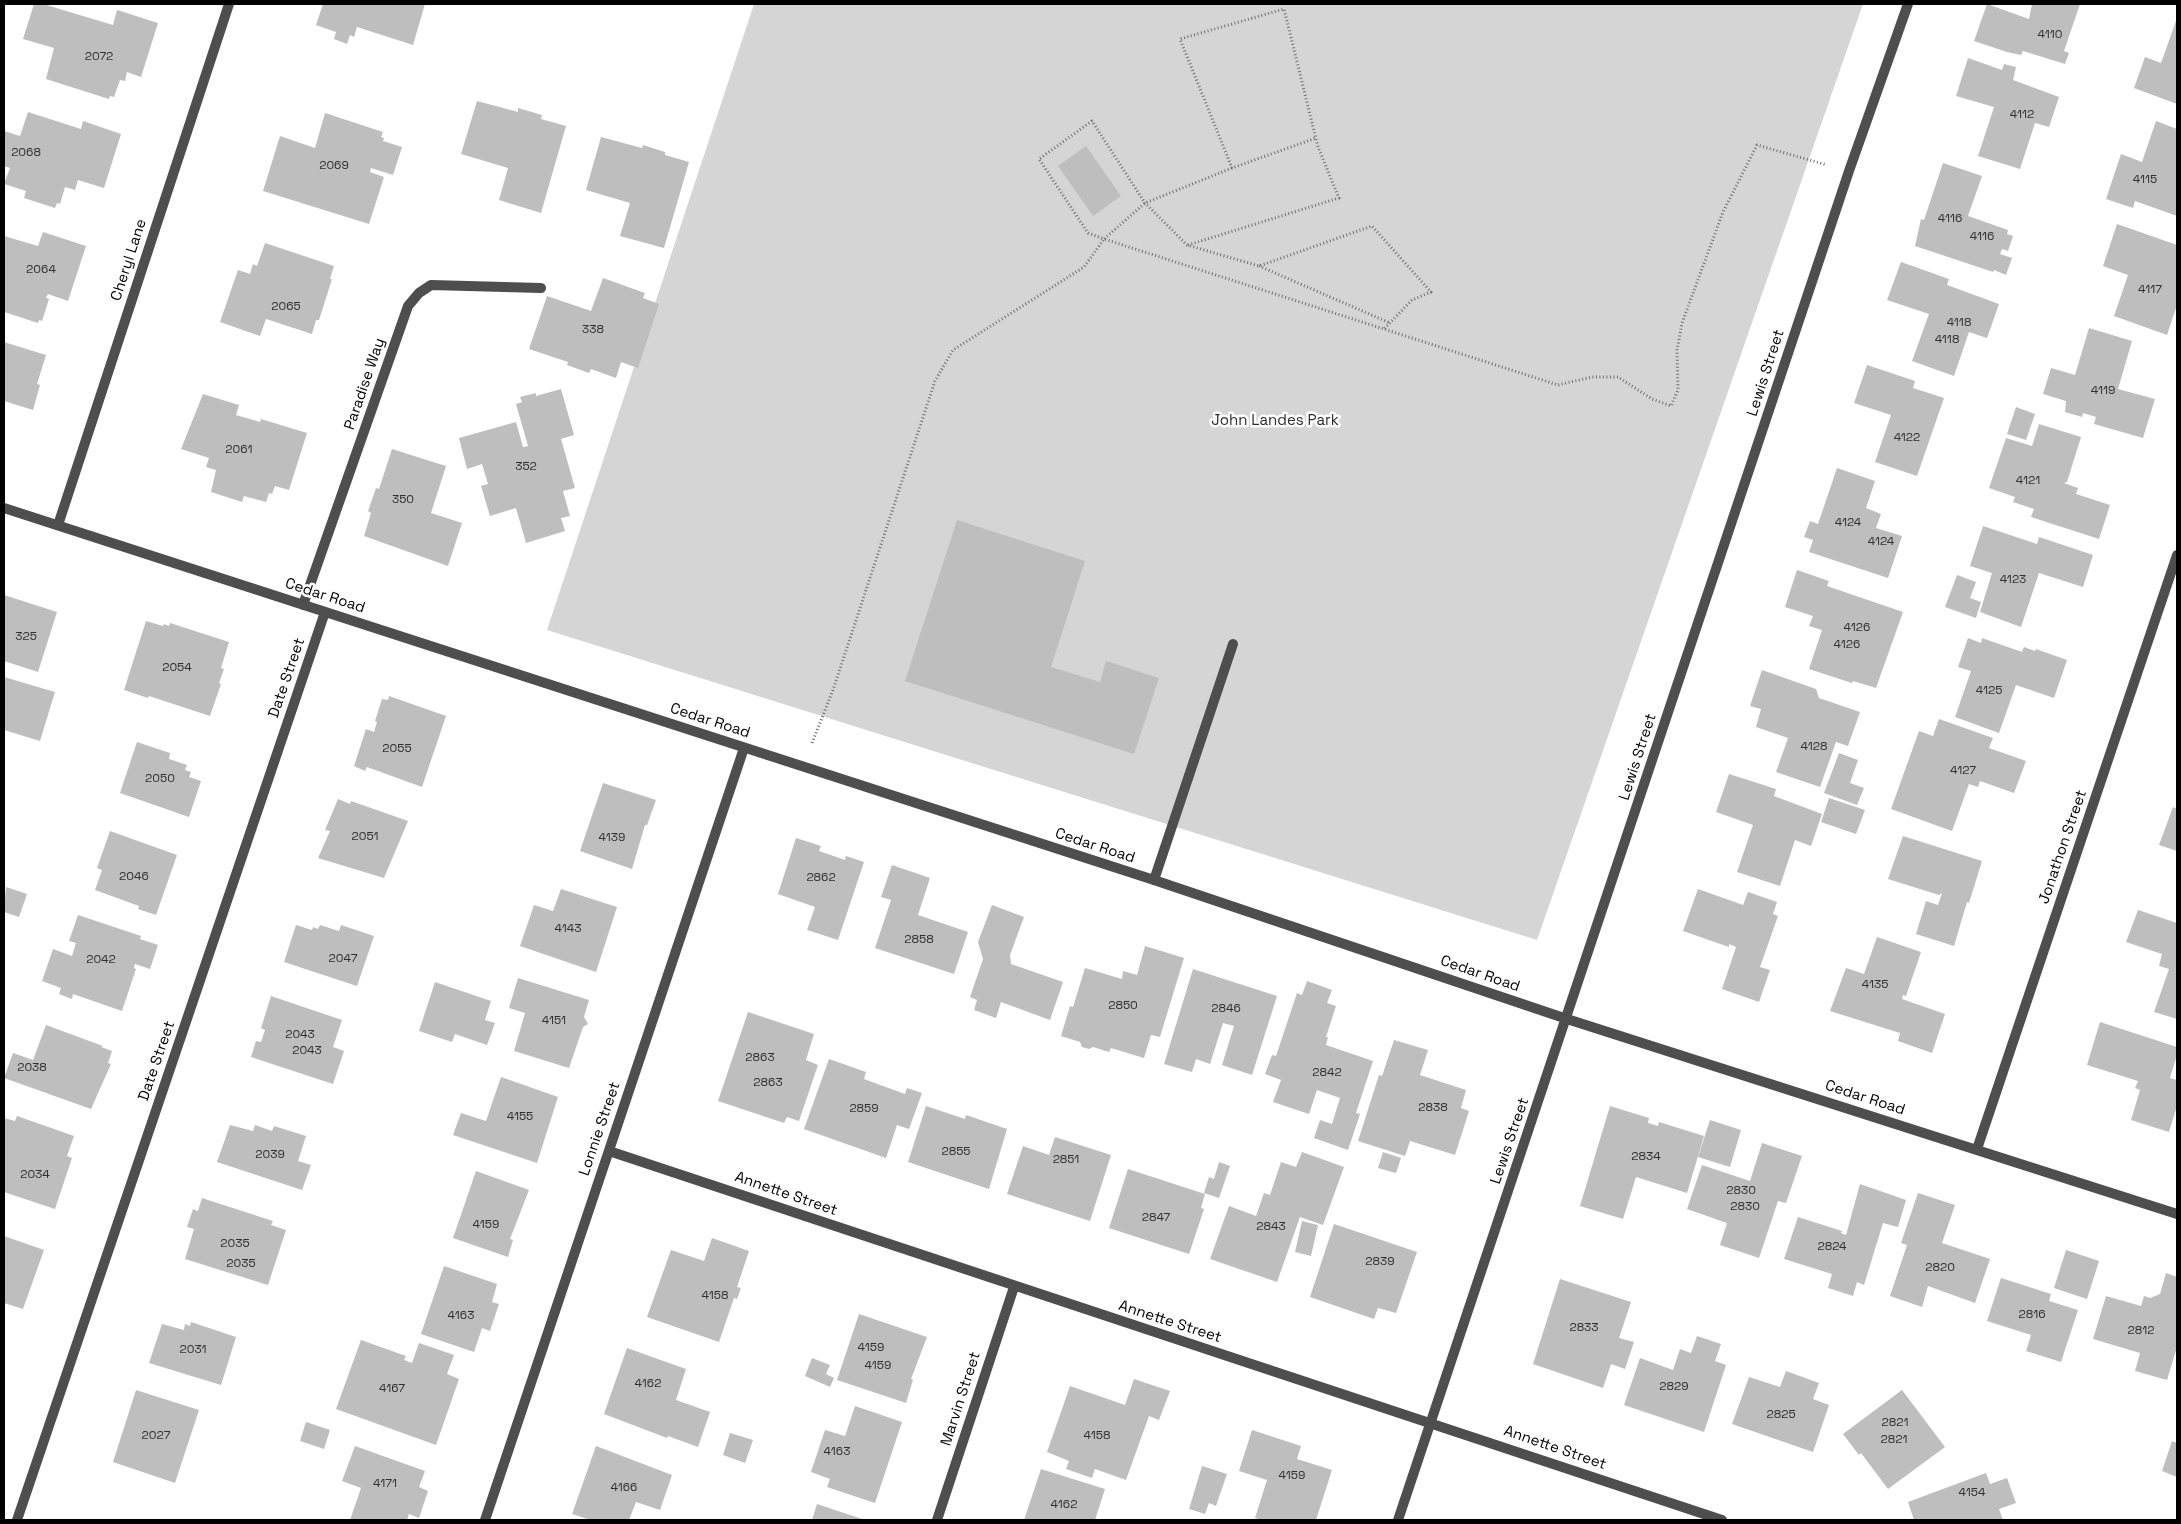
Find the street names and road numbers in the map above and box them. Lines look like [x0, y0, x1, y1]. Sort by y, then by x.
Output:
street label: Cheryl Lane [107, 217, 151, 303]
street label: Lewis Street [1744, 327, 1788, 419]
street label: Paradise Way [341, 336, 389, 432]
street label: Cedar Road [283, 575, 367, 617]
street label: Date Street [265, 636, 309, 720]
street label: Cedar Road [668, 700, 752, 742]
street label: Lewis Street [1616, 711, 1660, 803]
street label: Jonathon Street [2035, 788, 2091, 906]
street label: Cedar Road [1053, 825, 1137, 867]
street label: Cedar Road [1438, 952, 1522, 996]
street label: Date Street [135, 1019, 179, 1103]
street label: Cedar Road [1823, 1077, 1907, 1119]
street label: Lonnie Street [576, 1080, 624, 1178]
street label: Lewis Street [1487, 1095, 1533, 1187]
street label: Annette Street [732, 1168, 840, 1220]
street label: Annette Street [1116, 1297, 1224, 1347]
street label: Marvin Street [937, 1350, 985, 1448]
street label: Annette Street [1501, 1422, 1609, 1474]

